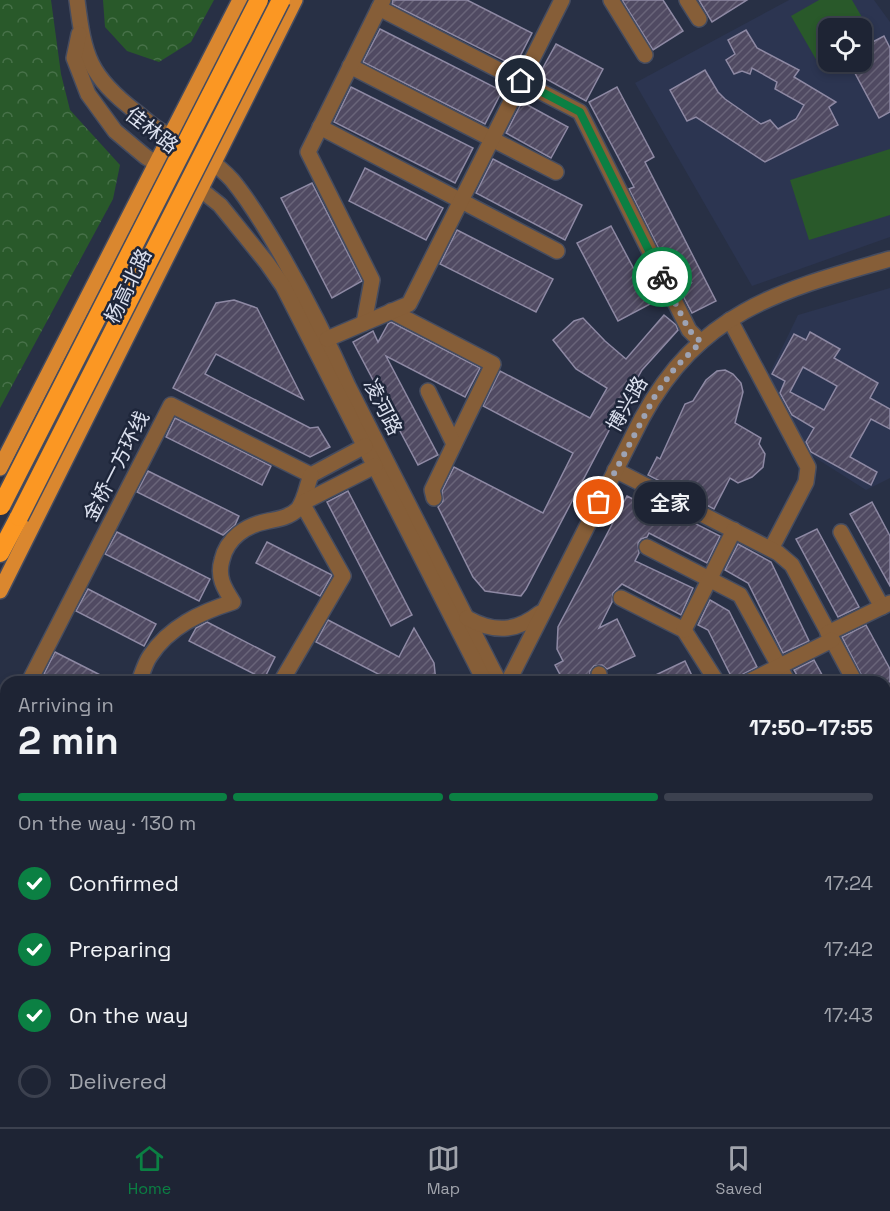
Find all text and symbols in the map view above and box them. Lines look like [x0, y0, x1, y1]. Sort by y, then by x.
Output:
map controls [818, 18, 872, 72]
button: locate [818, 18, 872, 72]
pin [495, 55, 546, 106]
icon: home [504, 64, 537, 97]
street label: 佳林路 [120, 101, 184, 159]
street label: 杨高北路 [99, 244, 157, 328]
courier [632, 247, 692, 307]
icon: bike [646, 261, 679, 294]
street label: 博兴路 [601, 372, 653, 436]
street label: 凌河路 [358, 374, 408, 440]
street label: 金桥一方环线 [77, 407, 155, 525]
pin [573, 476, 624, 527]
callout: 全家 [635, 481, 707, 523]
icon: bag [582, 485, 615, 518]
text: 全家 [650, 490, 690, 516]
text: Arriving in [18, 692, 114, 718]
text: 17:50–17:55 [749, 713, 873, 741]
text: 2 min [18, 716, 119, 765]
text: On the way · 130 m [18, 810, 196, 836]
icon: check [18, 867, 51, 900]
text: Confirmed [69, 869, 179, 897]
text: 17:24 [824, 870, 873, 896]
icon: check [18, 933, 51, 966]
text: Preparing [69, 935, 171, 963]
text: 17:42 [824, 936, 873, 962]
icon: check [18, 999, 51, 1032]
text: On the way [69, 1001, 188, 1029]
text: 17:43 [824, 1002, 873, 1028]
text: Delivered [69, 1067, 167, 1095]
tab: Home [128, 1142, 171, 1199]
tab: Map [427, 1142, 460, 1199]
tab: Saved [716, 1142, 762, 1199]

